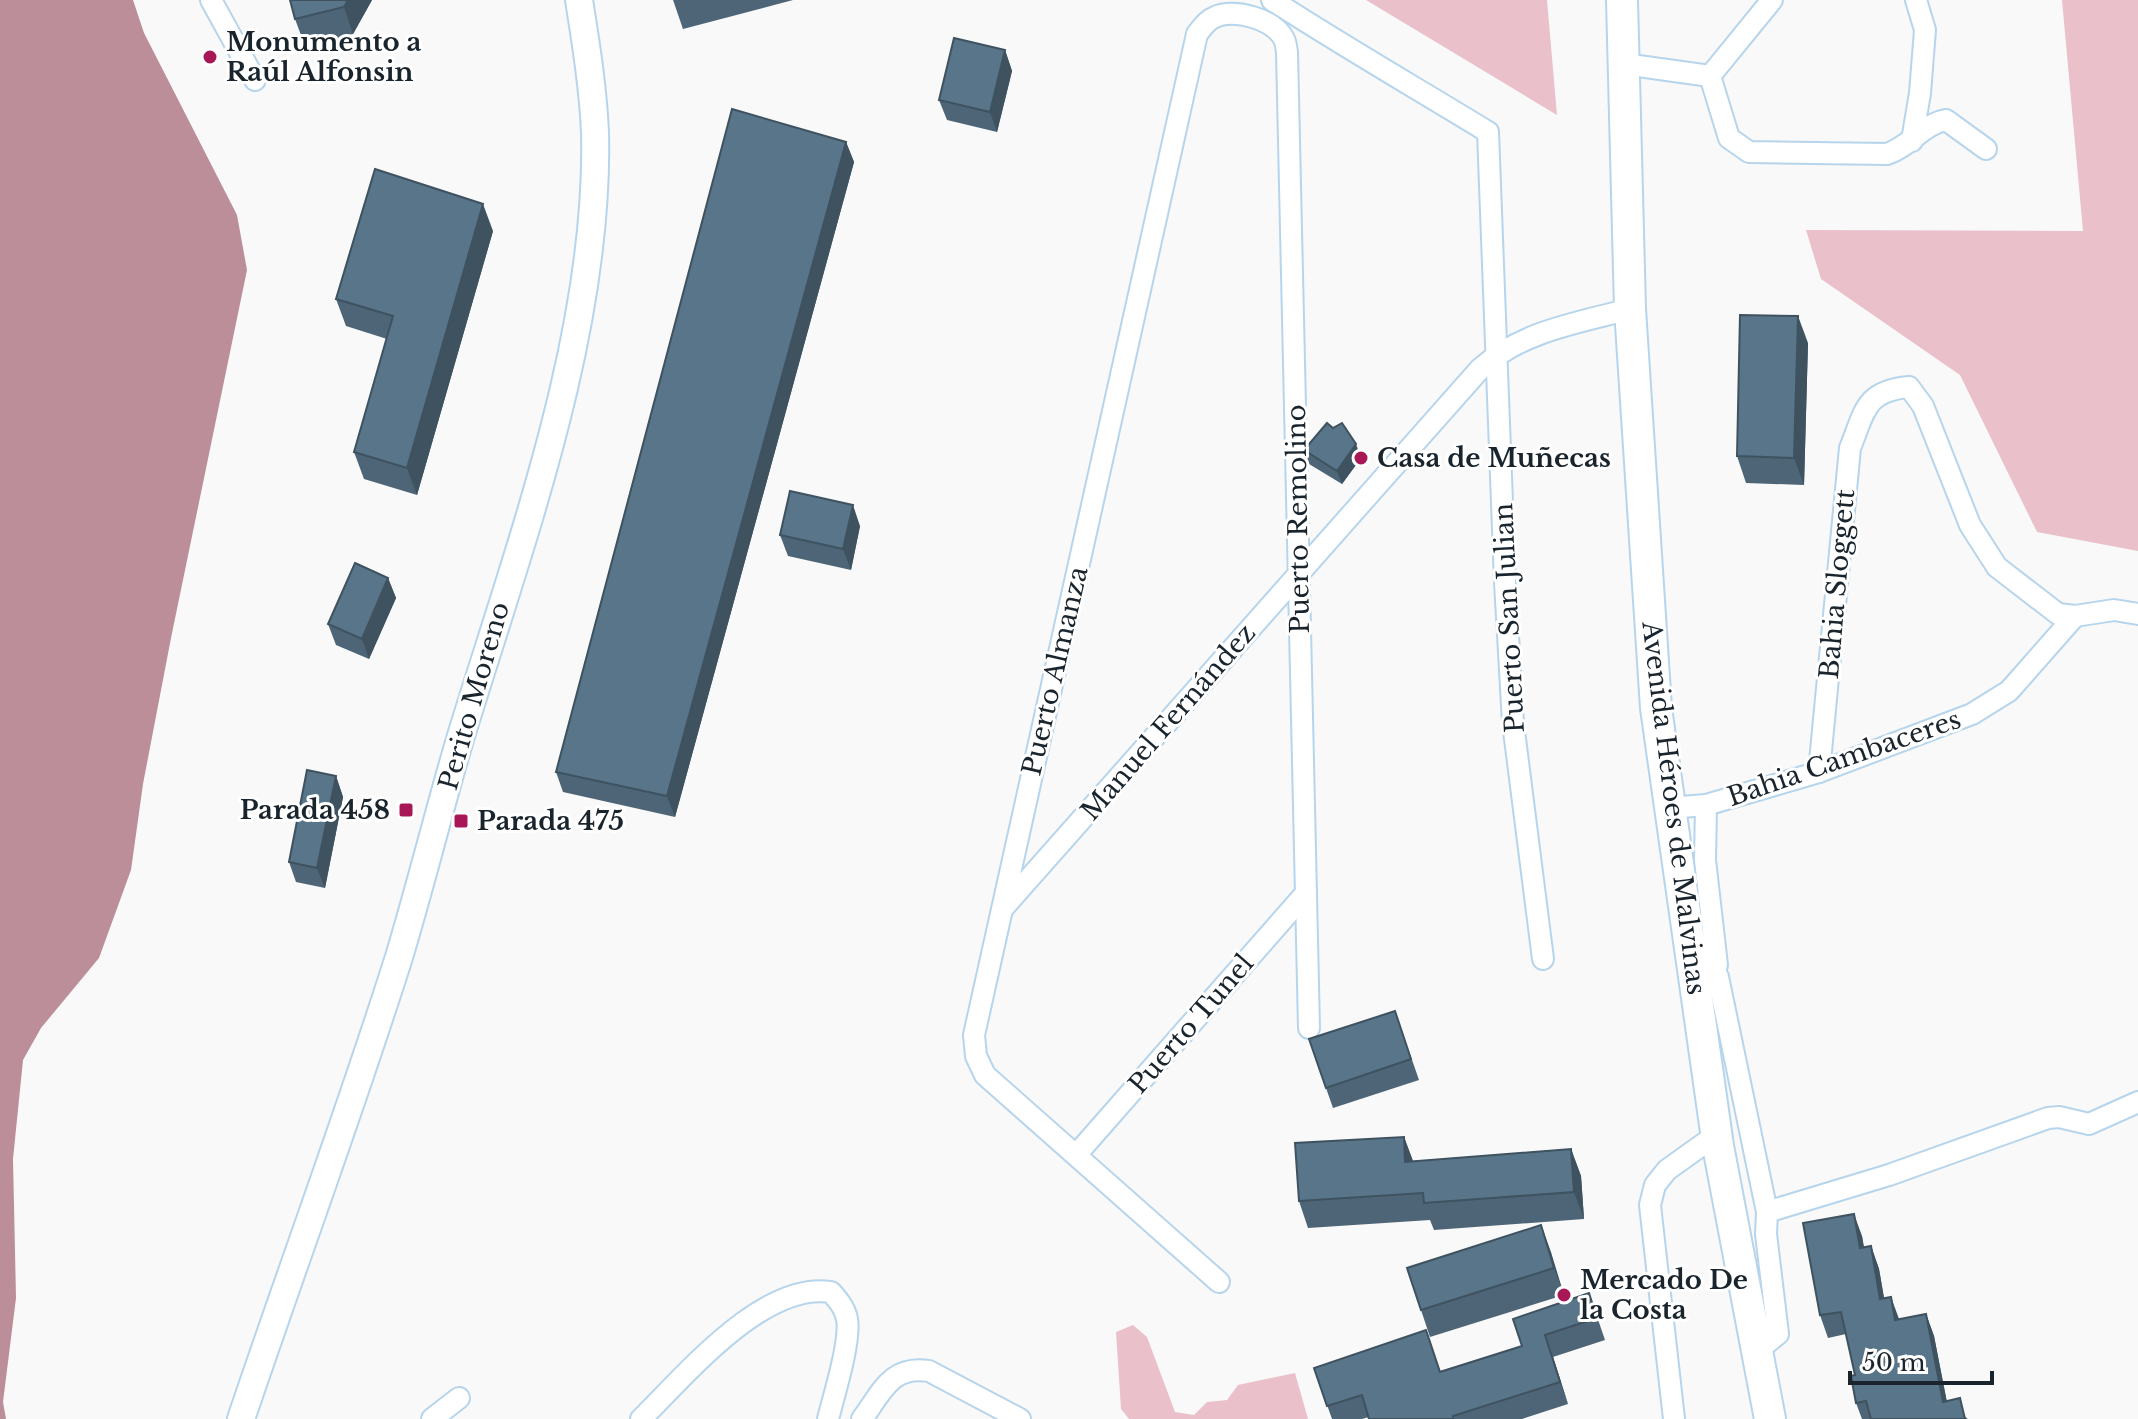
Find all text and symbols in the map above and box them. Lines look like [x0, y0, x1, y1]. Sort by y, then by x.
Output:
place label: Monumento a Raúl Alfonsin [226, 26, 422, 88]
marker: Monumento a Raúl Alfonsin [201, 48, 219, 66]
street label: Puerto Remolino [1280, 404, 1316, 634]
place label: Casa de Muñecas [1377, 442, 1611, 474]
marker: Casa de Muñecas [1352, 449, 1370, 467]
street label: Bahia Sloggett [1813, 488, 1861, 680]
street label: Puerto San Julian [1487, 502, 1531, 734]
street label: Puerto Almanza [1015, 563, 1095, 779]
street label: Perito Moreno [432, 598, 516, 794]
street label: Manuel Fernández [1074, 617, 1262, 827]
street label: Avenida Héroes de Malvinas [1635, 618, 1713, 997]
street label: Bahia Cambaceres [1723, 703, 1965, 813]
place label: Parada 458 [240, 794, 390, 826]
marker: Parada 458 [397, 801, 415, 819]
place label: Parada 475 [477, 805, 624, 837]
marker: Parada 475 [452, 812, 470, 830]
street label: Puerto Tunel [1122, 948, 1260, 1100]
place label: Mercado De la Costa [1580, 1264, 1748, 1326]
marker: Mercado De la Costa [1555, 1286, 1573, 1304]
scale bar [1850, 1335, 1992, 1385]
text: 50 m [1862, 1348, 1926, 1377]

